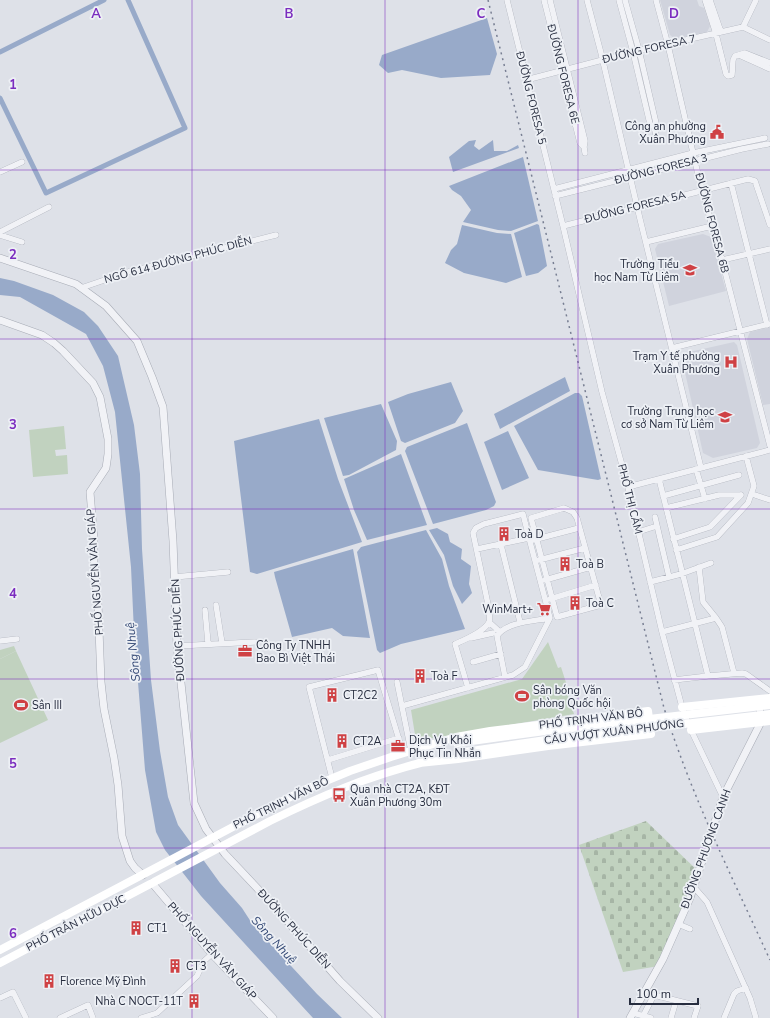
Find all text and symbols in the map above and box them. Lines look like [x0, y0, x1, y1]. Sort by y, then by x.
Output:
text: A [91, 5, 101, 23]
text: B [285, 5, 294, 23]
text: C [477, 5, 486, 23]
text: D [669, 5, 679, 23]
street label: ĐƯỜNG FORESA 6E [543, 21, 584, 125]
street label: ĐƯỜNG FORESA 7 [599, 30, 697, 67]
street label: ĐƯỜNG FORESA 5 [512, 49, 551, 147]
text: 1 [9, 76, 17, 94]
place label: Công an phường Xuân Phương [625, 119, 706, 147]
public building icon: Công an phường Xuân Phương [709, 124, 725, 140]
street label: ĐƯỜNG FORESA 3 [612, 149, 709, 188]
street label: ĐƯỜNG FORESA 6B [691, 170, 734, 275]
street label: ĐƯỜNG FORESA 5A [582, 186, 687, 227]
street label: NGÕ 614 ĐƯỜNG PHÚC DIỄN [102, 231, 254, 287]
text: 2 [9, 246, 17, 264]
place label: Trường Tiểu học Nam Từ Liêm [594, 257, 679, 285]
school or university icon: Trường Tiểu học Nam Từ Liêm [682, 262, 698, 278]
place label: Trạm Y tế phường Xuân Phương [633, 349, 720, 377]
hospital icon: Trạm Y tế phường Xuân Phương [723, 354, 739, 370]
place label: Trường Trung học cơ sở Nam Từ Liêm [621, 404, 714, 432]
school or university icon: Trường Trung học cơ sở Nam Từ Liêm [717, 409, 733, 425]
text: 3 [9, 416, 17, 434]
street label: PHỐ THỊ CẨM [614, 462, 648, 536]
street label: PHỐ NGUYỄN VĂN GIÁP [81, 508, 107, 636]
building icon: Toà D [496, 526, 512, 542]
place label: Toà D [515, 527, 544, 542]
building icon: Toà B [557, 556, 573, 572]
place label: Toà B [576, 557, 604, 572]
street label: ĐƯỜNG PHÚC DIỄN [166, 578, 188, 683]
text: 4 [9, 585, 17, 603]
building icon: Toà C [567, 595, 583, 611]
place label: Toà C [586, 596, 614, 611]
supermarket icon: WinMart+ [536, 601, 552, 617]
place label: WinMart+ [482, 602, 533, 617]
water label: Sông Nhuệ [122, 621, 144, 683]
place label: Công Ty TNHH Bao Bì Việt Thái [256, 638, 335, 666]
office icon: Công Ty TNHH Bao Bì Việt Thái [237, 643, 253, 659]
building icon: Toà F [412, 668, 428, 684]
place label: Toà F [431, 669, 458, 684]
place label: Sân bóng Văn phòng Quốc hội [533, 683, 611, 711]
building icon: CT2C2 [324, 687, 340, 703]
place label: CT2C2 [343, 688, 378, 703]
sports icon: Sân bóng Văn phòng Quốc hội [514, 688, 530, 704]
sports icon: Sân III [13, 697, 29, 713]
place label: Sân III [32, 698, 62, 713]
street label: PHỐ TRỊNH VĂN BÔ [538, 703, 644, 733]
street label: CẦU VƯỢT XUÂN PHƯƠNG [543, 714, 685, 748]
building icon: CT2A [334, 733, 350, 749]
place label: Dịch Vụ Khôi Phục Tin Nhắn [409, 733, 481, 761]
place label: CT2A [353, 734, 382, 749]
office icon: Dịch Vụ Khôi Phục Tin Nhắn [390, 738, 406, 754]
text: 5 [9, 755, 17, 773]
street label: PHỐ TRỊNH VĂN BÔ [230, 772, 331, 833]
place label: Qua nhà CT2A, KĐT Xuân Phương 30m [350, 782, 450, 810]
bus stop icon: Qua nhà CT2A, KĐT Xuân Phương 30m [331, 787, 347, 803]
street label: ĐƯỜNG PHƯƠNG CANH [676, 787, 735, 912]
street label: ĐƯỜNG PHÚC DIỄN [253, 884, 335, 972]
street label: PHỐ TRẦN HỮU DỰC [23, 890, 129, 955]
street label: PHỐ NGUYỄN VĂN GIÁP [164, 898, 261, 1003]
water label: Sông Nhuệ [248, 913, 301, 968]
building icon: CT1 [128, 920, 144, 936]
place label: CT1 [147, 921, 168, 936]
text: 6 [9, 925, 17, 943]
building icon: CT3 [167, 958, 183, 974]
place label: CT3 [186, 959, 207, 974]
building icon: Florence Mỹ Đình [41, 973, 57, 989]
place label: Florence Mỹ Đình [60, 974, 146, 989]
scale bar [630, 980, 698, 1006]
text: 100 m [636, 986, 671, 1002]
building icon: Nhà C NOCT-11T [186, 993, 202, 1009]
place label: Nhà C NOCT-11T [95, 994, 183, 1009]

